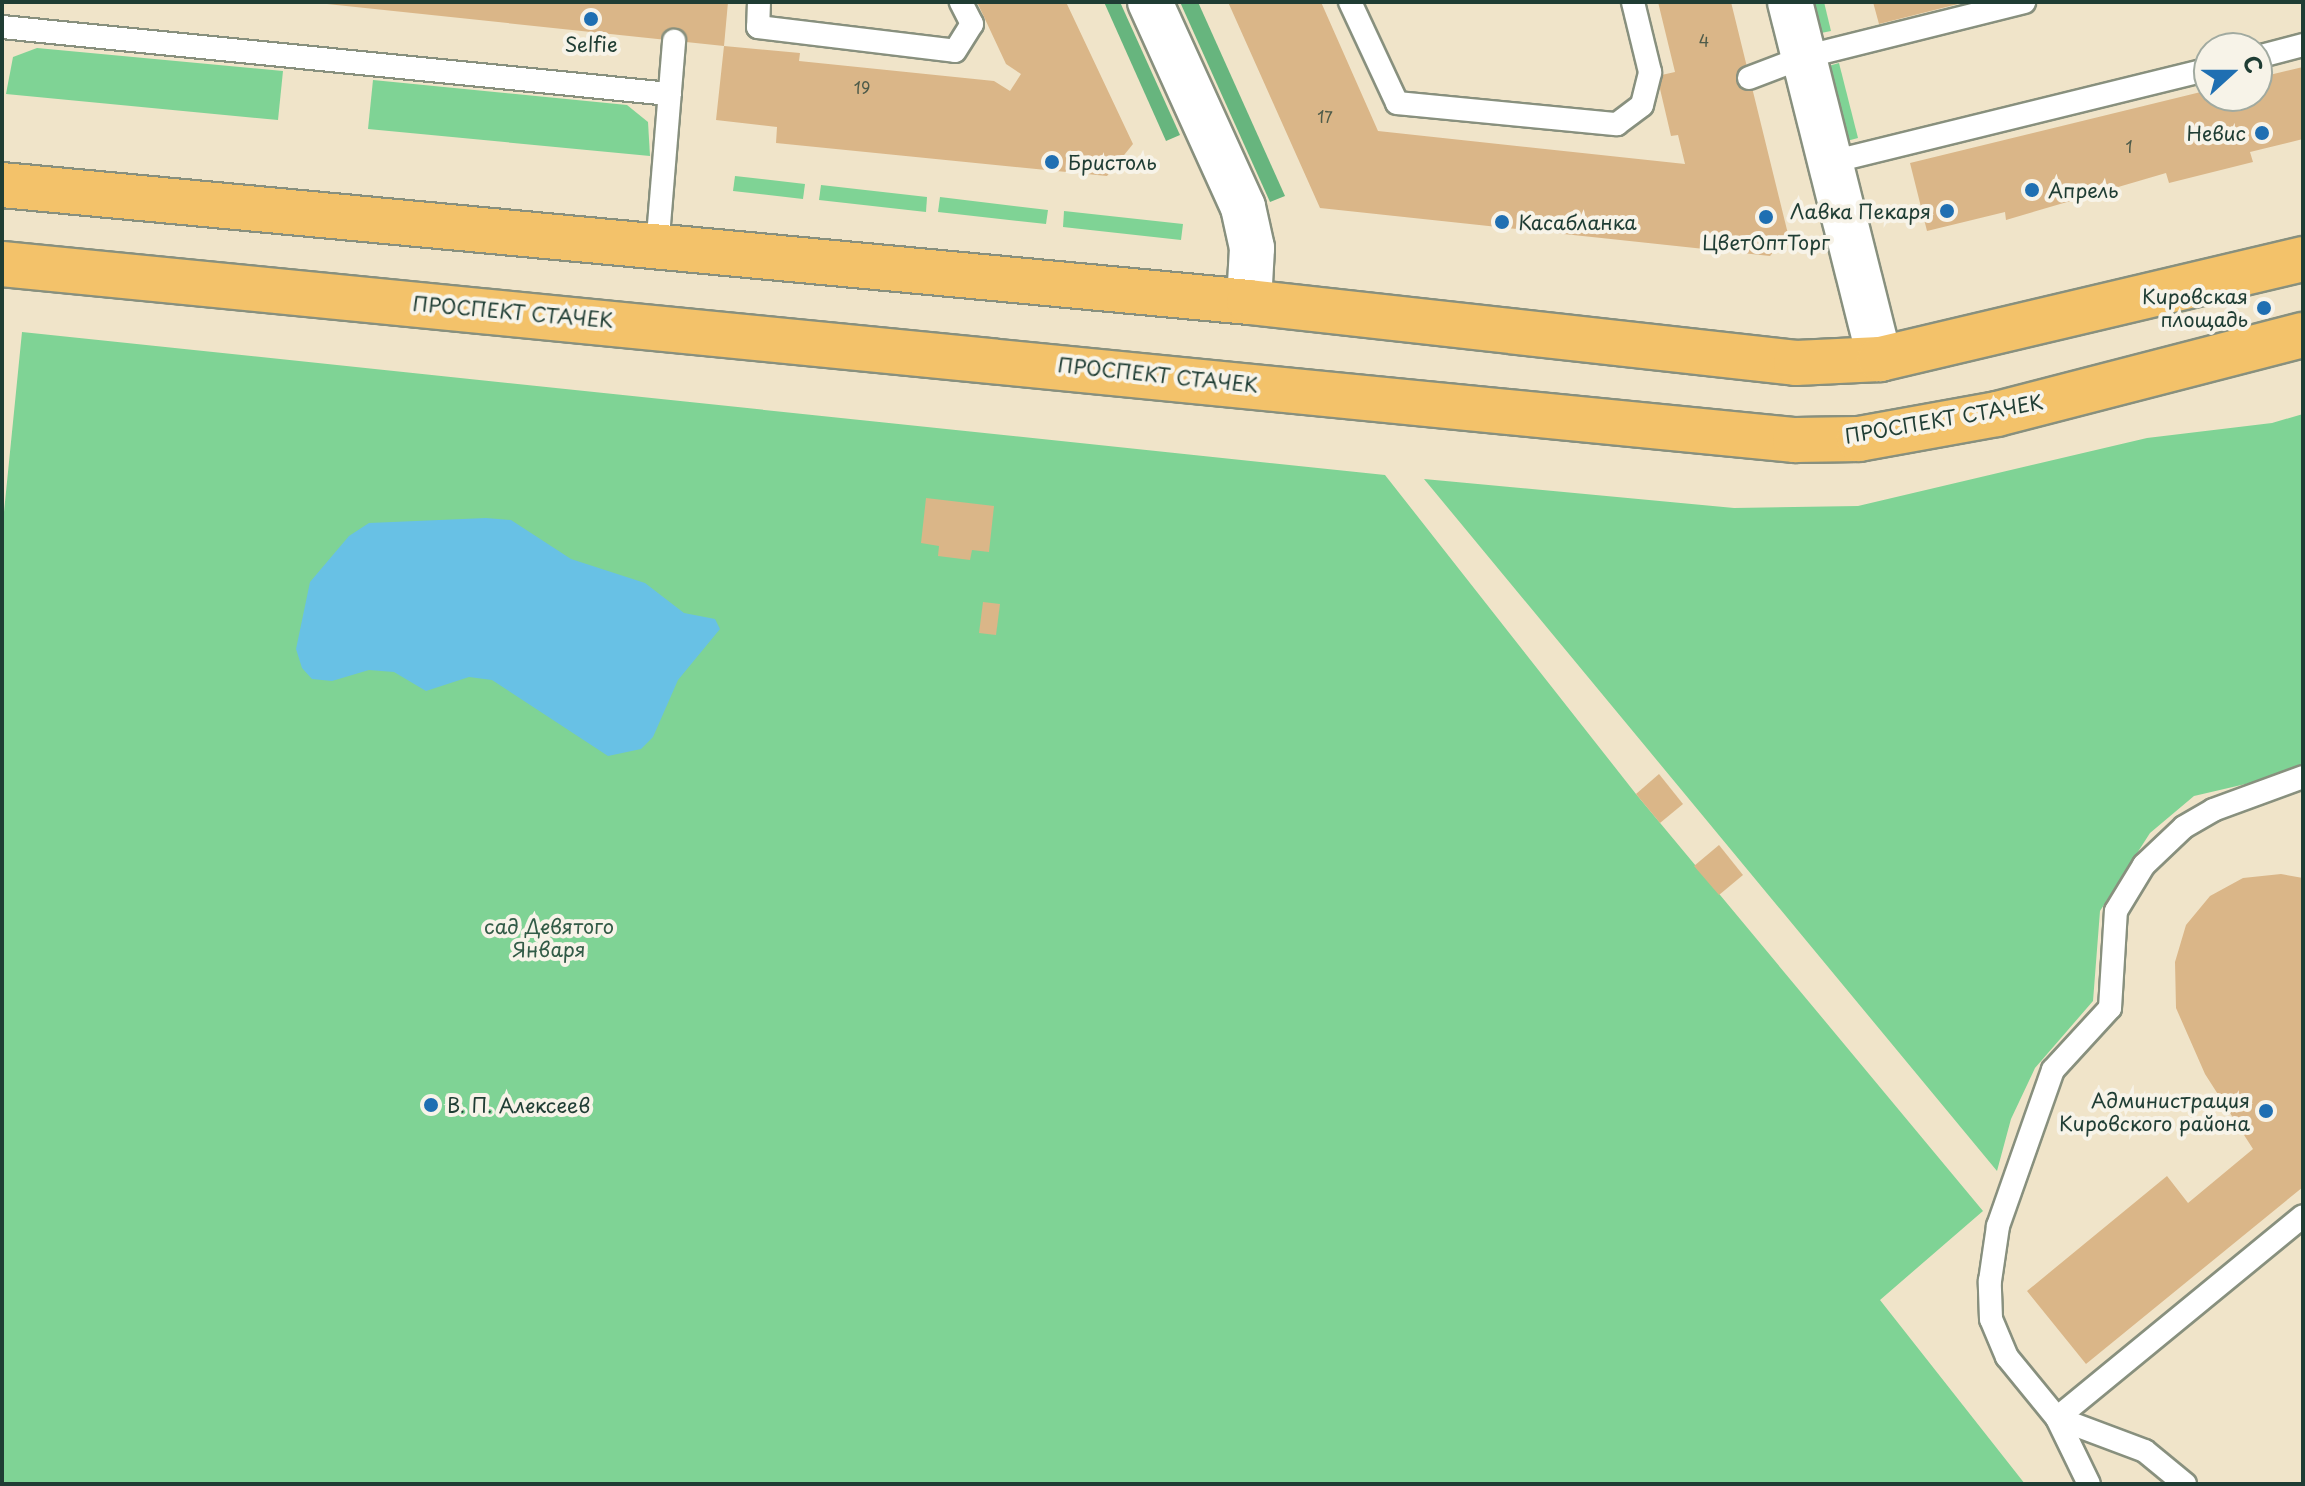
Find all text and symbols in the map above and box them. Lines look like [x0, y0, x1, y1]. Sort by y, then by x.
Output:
marker: Selfie [582, 10, 600, 28]
house number: 4 [1699, 30, 1709, 50]
place label: Selfie [564, 32, 618, 56]
north arrow [2193, 32, 2273, 112]
text: С [2236, 50, 2272, 78]
house number: 19 [854, 77, 870, 97]
house number: 17 [1317, 106, 1333, 126]
place label: Невис [2187, 121, 2246, 145]
marker: Невис [2253, 124, 2271, 142]
house number: 1 [2125, 136, 2133, 156]
place label: Бристоль [1068, 150, 1157, 174]
marker: Бристоль [1043, 153, 1061, 171]
place label: Апрель [2048, 178, 2118, 202]
marker: Апрель [2023, 181, 2041, 199]
place label: Лавка Пекаря [1788, 199, 1931, 223]
marker: Лавка Пекаря [1938, 202, 1956, 220]
marker: ЦветОптТорг [1757, 208, 1775, 226]
place label: Касабланка [1518, 210, 1637, 234]
marker: Касабланка [1493, 213, 1511, 231]
place label: ЦветОптТорг [1702, 230, 1830, 254]
place label: Кировская площадь [2142, 284, 2248, 331]
street label: ПРОСПЕКТ СТАЧЕК [411, 291, 615, 333]
marker: Кировская площадь [2255, 299, 2273, 317]
street label: ПРОСПЕКТ СТАЧЕК [1056, 353, 1260, 397]
street label: ПРОСПЕКТ СТАЧЕК [1843, 390, 2045, 448]
park label: сад Девятого Января [484, 914, 614, 961]
place label: Администрация Кировского района [2059, 1088, 2250, 1135]
place label: В. П. Алексеев [447, 1093, 591, 1117]
marker: В. П. Алексеев [422, 1096, 440, 1114]
marker: Администрация Кировского района [2257, 1102, 2275, 1120]

